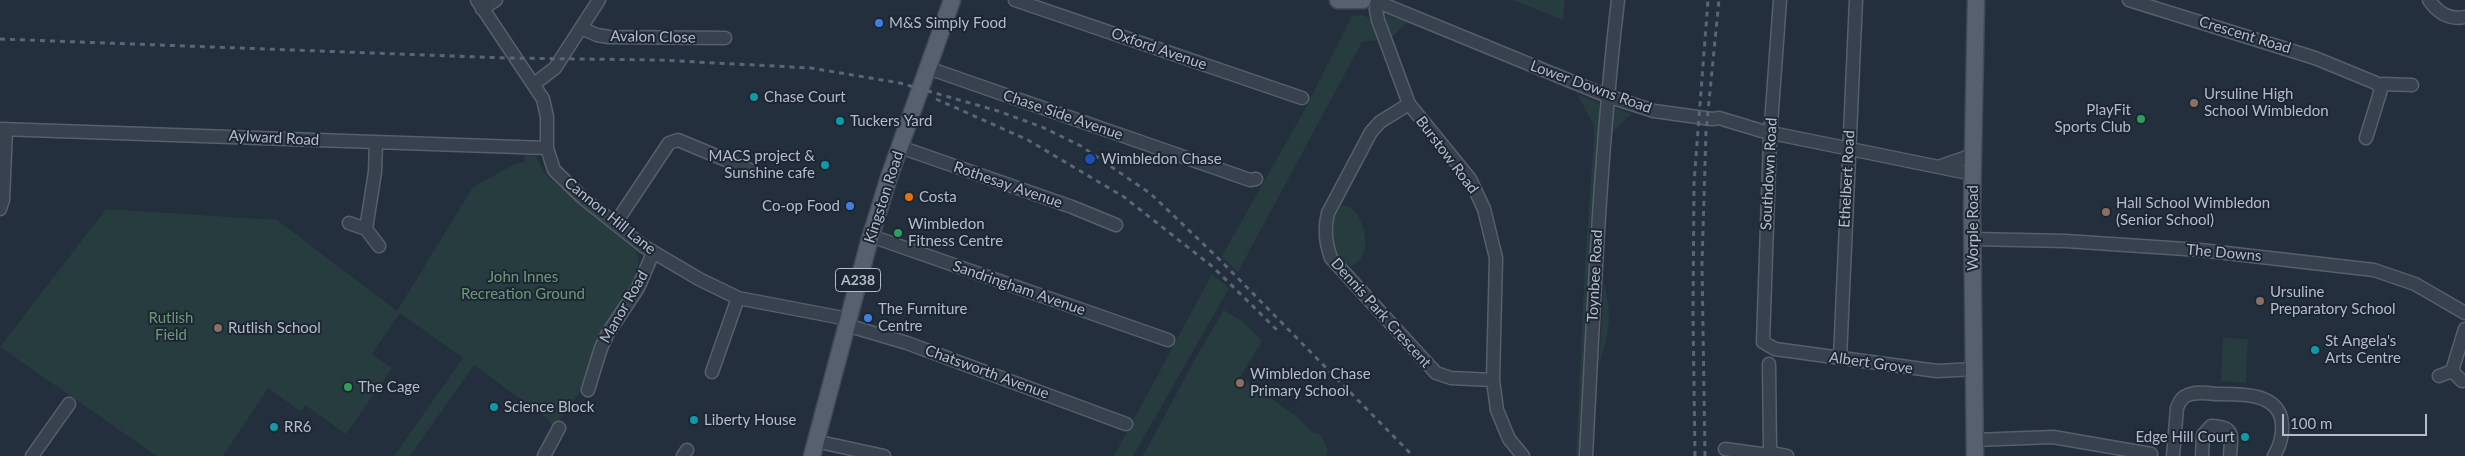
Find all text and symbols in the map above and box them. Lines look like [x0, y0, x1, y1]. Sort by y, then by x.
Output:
street label: Crescent Road [2197, 12, 2293, 58]
place label: M&S Simply Food [889, 14, 1006, 32]
marker: M&S Simply Food [873, 17, 885, 29]
street label: Oxford Avenue [1109, 24, 1209, 74]
street label: Avalon Close [610, 27, 696, 47]
street label: Lower Downs Road [1528, 57, 1654, 117]
place label: Ursuline High School Wimbledon [2204, 85, 2329, 120]
street label: Chase Side Avenue [1001, 86, 1125, 144]
place label: Chase Court [764, 88, 846, 106]
marker: Chase Court [748, 91, 760, 103]
marker: Ursuline High School Wimbledon [2188, 97, 2200, 109]
place label: PlayFit Sports Club [2055, 101, 2131, 136]
place label: Tuckers Yard [850, 112, 932, 130]
street label: Burstow Road [1412, 113, 1482, 197]
marker: PlayFit Sports Club [2135, 113, 2147, 125]
marker: Tuckers Yard [834, 115, 846, 127]
street label: Southdown Road [1757, 117, 1781, 231]
street label: Aylward Road [228, 127, 320, 149]
street label: Ethelbert Road [1835, 130, 1859, 228]
place label: MACS project & Sunshine cafe [709, 147, 815, 182]
street label: Kingston Road [861, 149, 907, 245]
place label: Wimbledon Chase [1101, 150, 1222, 168]
marker: Wimbledon Chase [1083, 152, 1097, 166]
street label: Rothesay Avenue [951, 158, 1065, 212]
marker: MACS project & Sunshine cafe [819, 159, 831, 171]
street label: Cannon Hill Lane [561, 174, 659, 258]
street label: Worple Road [1964, 185, 1982, 271]
place label: Costa [919, 188, 957, 206]
marker: Costa [903, 191, 915, 203]
place label: Hall School Wimbledon (Senior School) [2116, 194, 2270, 229]
place label: Co-op Food [762, 197, 840, 215]
marker: Co-op Food [844, 200, 856, 212]
marker: Hall School Wimbledon (Senior School) [2100, 206, 2112, 218]
place label: Wimbledon Fitness Centre [908, 215, 1003, 250]
marker: Wimbledon Fitness Centre [892, 227, 904, 239]
street label: Toynbee Road [1584, 229, 1606, 323]
street label: The Downs [2186, 241, 2262, 265]
street label: Dennis Park Crescent [1327, 255, 1435, 371]
street label: Sandringham Avenue [950, 257, 1088, 319]
park label: John Innes Recreation Ground [461, 268, 585, 303]
street label: Manor Road [596, 268, 652, 346]
road number: A238 [836, 268, 880, 292]
place label: Ursuline Preparatory School [2270, 283, 2396, 318]
marker: Ursuline Preparatory School [2254, 295, 2266, 307]
place label: The Furniture Centre [878, 300, 967, 335]
park label: Rutlish Field [149, 309, 193, 344]
marker: The Furniture Centre [862, 312, 874, 324]
place label: Rutlish School [228, 319, 321, 337]
marker: Rutlish School [212, 322, 224, 334]
place label: St Angela's Arts Centre [2325, 332, 2401, 367]
street label: Chatsworth Avenue [923, 341, 1051, 403]
marker: St Angela's Arts Centre [2309, 344, 2321, 356]
street label: Albert Grove [1828, 348, 1914, 378]
place label: Wimbledon Chase Primary School [1250, 365, 1371, 400]
marker: Wimbledon Chase Primary School [1234, 377, 1246, 389]
place label: The Cage [358, 378, 420, 396]
marker: The Cage [342, 381, 354, 393]
place label: Science Block [504, 398, 594, 416]
marker: Science Block [488, 401, 500, 413]
scale bar [2285, 404, 2430, 436]
place label: Liberty House [704, 411, 797, 429]
marker: Liberty House [688, 414, 700, 426]
text: 100 m [2290, 414, 2332, 432]
place label: RR6 [284, 418, 311, 436]
marker: RR6 [268, 421, 280, 433]
place label: Edge Hill Court [2135, 428, 2235, 446]
marker: Edge Hill Court [2239, 431, 2251, 443]

